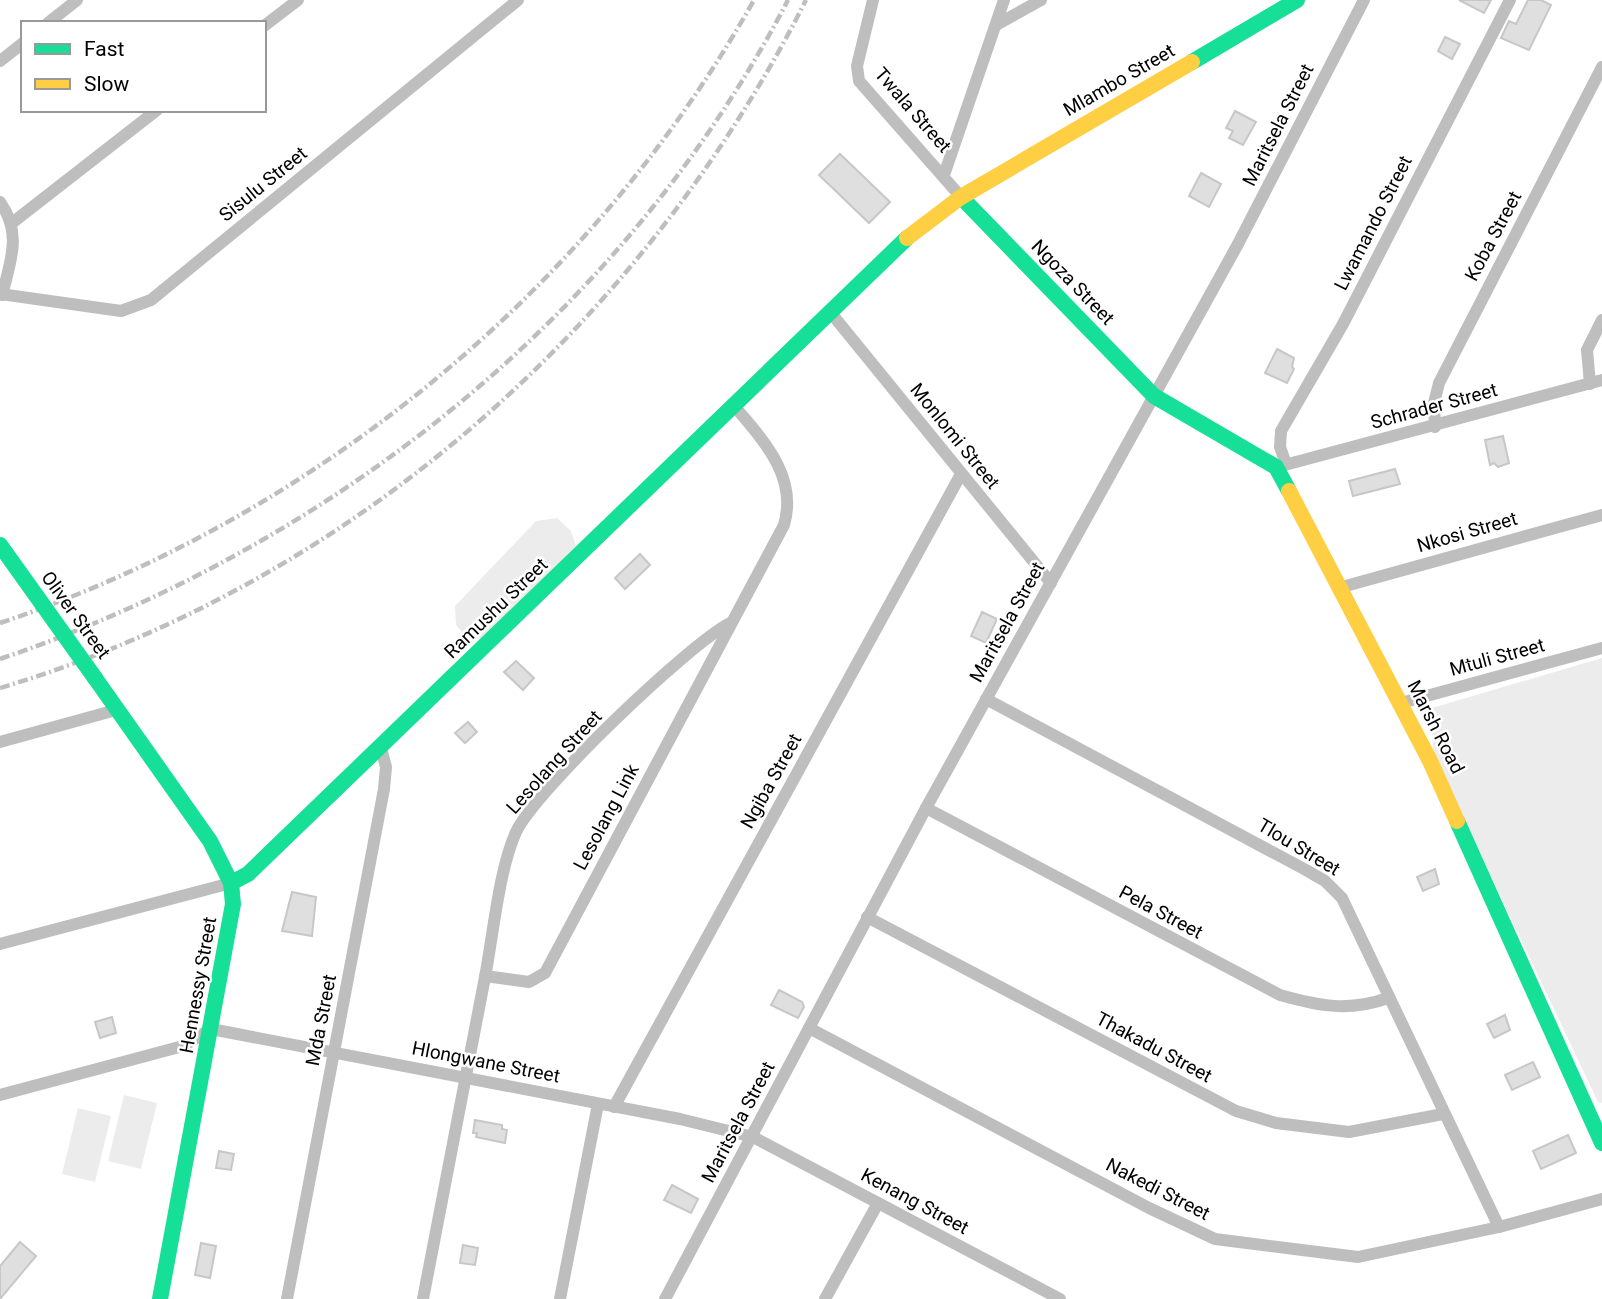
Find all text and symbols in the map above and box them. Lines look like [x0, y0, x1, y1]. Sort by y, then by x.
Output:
legend [21, 21, 266, 112]
text: Fast [84, 37, 125, 61]
street label: Mlambo Street [1059, 39, 1179, 121]
street label: Maritsela Street [1237, 60, 1319, 190]
street label: Twala Street [870, 63, 956, 157]
text: Slow [84, 72, 130, 96]
street label: Sisulu Street [215, 142, 311, 226]
street label: Lwamando Street [1329, 152, 1417, 294]
street label: Koba Street [1460, 187, 1526, 285]
street label: Ngoza Street [1027, 235, 1119, 329]
street label: Monlomi Street [905, 378, 1005, 494]
street label: Schrader Street [1368, 378, 1500, 434]
street label: Nkosi Street [1414, 507, 1520, 557]
street label: Ramushu Street [440, 553, 552, 663]
street label: Maritsela Street [964, 558, 1050, 686]
street label: Oliver Street [36, 567, 116, 663]
street label: Mtuli Street [1447, 633, 1547, 681]
street label: Marsh Road [1403, 676, 1469, 778]
street label: Lesolang Street [501, 705, 607, 819]
street label: Ngiba Street [736, 730, 806, 832]
street label: Lesolang Link [568, 760, 644, 874]
street label: Tlou Street [1254, 813, 1344, 881]
street label: Pela Street [1115, 880, 1207, 944]
street label: Hennessy Street [175, 915, 221, 1055]
street label: Mda Street [301, 972, 341, 1068]
street label: Thakadu Street [1092, 1007, 1216, 1087]
street label: Hlongwane Street [410, 1036, 562, 1088]
street label: Maritsela Street [696, 1057, 780, 1187]
street label: Nakedi Street [1102, 1153, 1214, 1225]
street label: Kenang Street [857, 1163, 973, 1239]

